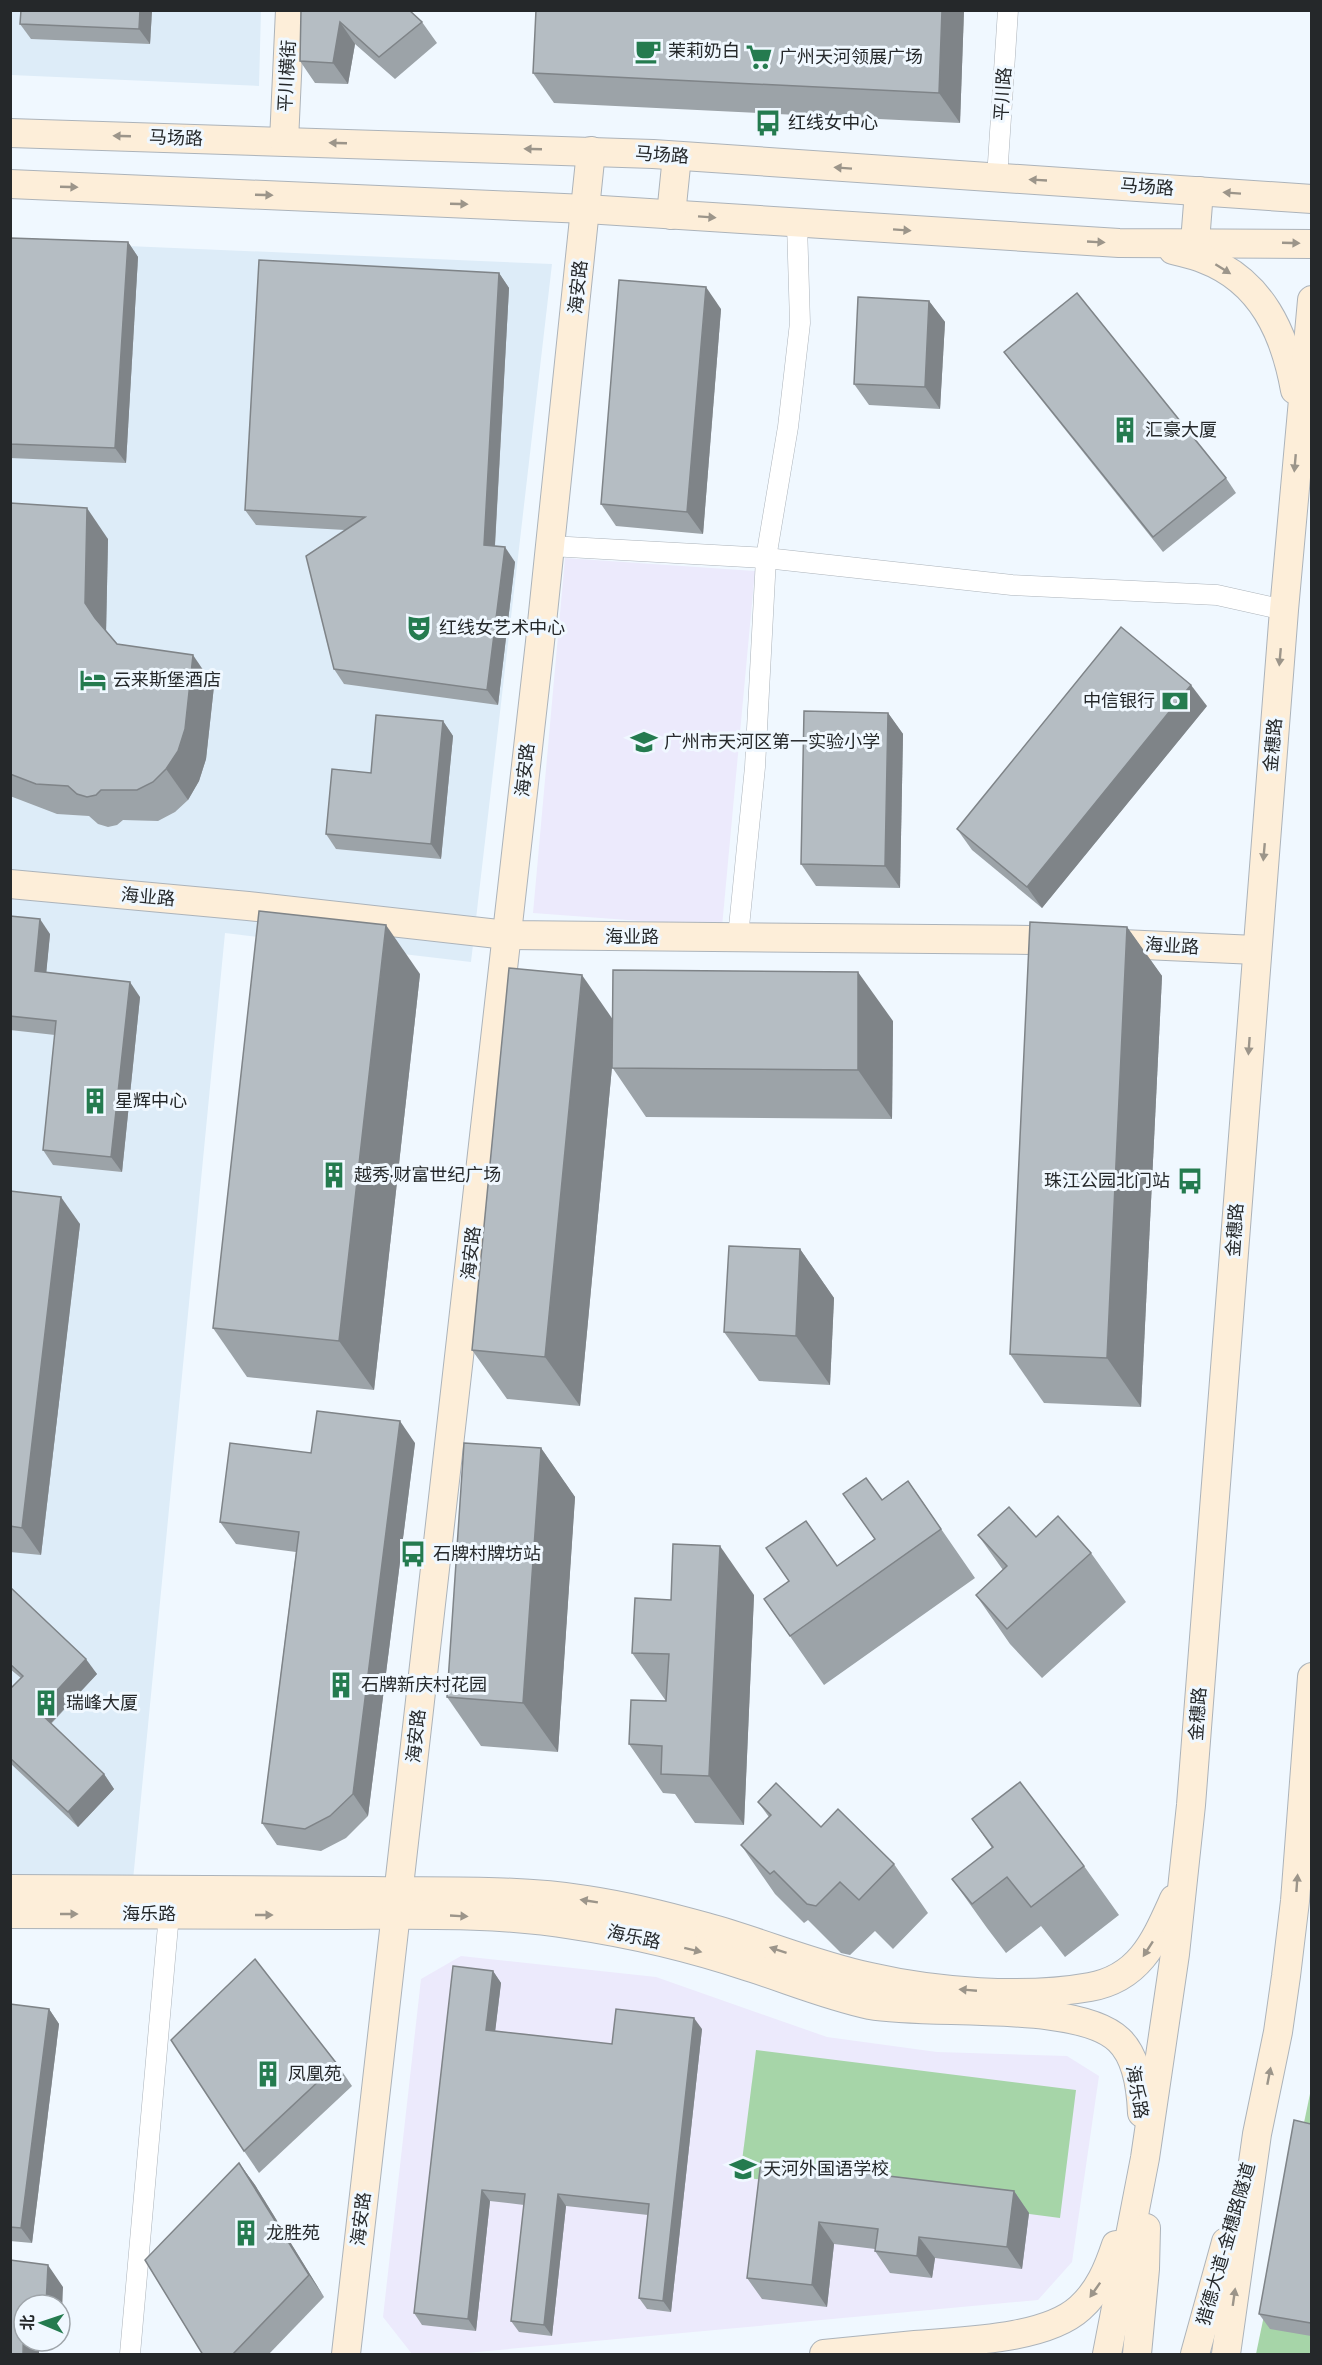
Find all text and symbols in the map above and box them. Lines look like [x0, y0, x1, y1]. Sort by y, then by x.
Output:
cafe icon: 茉莉奶白 [633, 36, 663, 66]
street label: 平川横街 [274, 39, 300, 113]
place label: 茉莉奶白 [668, 40, 740, 62]
supermarket icon: 广州天河领展广场 [744, 42, 774, 72]
place label: 广州天河领展广场 [779, 46, 923, 68]
street label: 平川路 [990, 66, 1016, 122]
bus stop icon: 红线女中心 [753, 108, 783, 138]
place label: 红线女中心 [788, 112, 878, 134]
street label: 马场路 [149, 126, 203, 150]
one-way arrow [112, 131, 131, 141]
one-way arrow [328, 138, 347, 148]
street label: 马场路 [634, 142, 690, 168]
one-way arrow [523, 145, 542, 154]
one-way arrow [834, 163, 853, 172]
street label: 马场路 [1119, 174, 1175, 200]
one-way arrow [1028, 176, 1047, 185]
one-way arrow [59, 182, 78, 191]
one-way arrow [1223, 188, 1242, 198]
one-way arrow [254, 191, 273, 200]
one-way arrow [449, 199, 468, 208]
one-way arrow [698, 213, 717, 222]
one-way arrow [892, 226, 911, 235]
one-way arrow [1087, 237, 1106, 246]
one-way arrow [1282, 238, 1301, 248]
street label: 海安路 [564, 259, 592, 315]
one-way arrow [1215, 263, 1231, 274]
building icon: 汇豪大厦 [1110, 415, 1140, 445]
place label: 汇豪大厦 [1145, 419, 1217, 441]
one-way arrow [1291, 453, 1300, 472]
theatre icon: 红线女艺术中心 [404, 613, 434, 643]
place label: 红线女艺术中心 [439, 617, 565, 639]
one-way arrow [1275, 648, 1285, 667]
hotel icon: 云来斯堡酒店 [78, 665, 108, 695]
place label: 云来斯堡酒店 [113, 669, 221, 691]
bank icon: 中信银行 [1160, 686, 1190, 716]
place label: 中信银行 [1083, 690, 1155, 712]
street label: 金穗路 [1260, 717, 1286, 773]
school or university icon: 广州市天河区第一实验小学 [629, 727, 659, 757]
place label: 广州市天河区第一实验小学 [664, 731, 880, 753]
street label: 海安路 [511, 742, 539, 798]
one-way arrow [1260, 842, 1269, 861]
street label: 海业路 [120, 884, 176, 910]
street label: 海业路 [605, 926, 659, 948]
street label: 海业路 [1144, 934, 1200, 958]
one-way arrow [1244, 1037, 1254, 1056]
building icon: 星辉中心 [80, 1086, 110, 1116]
place label: 星辉中心 [115, 1090, 187, 1112]
building icon: 越秀·财富世纪广场 [319, 1160, 349, 1190]
place label: 越秀·财富世纪广场 [354, 1164, 501, 1186]
bus stop icon: 珠江公园北门站 [1175, 1166, 1205, 1196]
place label: 珠江公园北门站 [1044, 1170, 1170, 1192]
street label: 金穗路 [1222, 1202, 1248, 1258]
street label: 海安路 [457, 1225, 485, 1281]
bus stop icon: 石牌村牌坊站 [398, 1539, 428, 1569]
place label: 石牌村牌坊站 [433, 1543, 541, 1565]
building icon: 石牌新庆村花园 [326, 1670, 356, 1700]
place label: 石牌新庆村花园 [361, 1674, 487, 1696]
street label: 金穗路 [1185, 1686, 1211, 1742]
building icon: 瑞峰大厦 [31, 1688, 61, 1718]
place label: 瑞峰大厦 [66, 1692, 138, 1714]
street label: 海安路 [402, 1708, 430, 1764]
one-way arrow [1292, 1874, 1301, 1893]
one-way arrow [579, 1896, 598, 1905]
street label: 海乐路 [122, 1903, 176, 1925]
one-way arrow [59, 1909, 78, 1919]
one-way arrow [254, 1910, 273, 1920]
one-way arrow [449, 1912, 468, 1921]
street label: 海乐路 [605, 1921, 663, 1953]
one-way arrow [1143, 1941, 1154, 1957]
one-way arrow [769, 1944, 787, 1954]
one-way arrow [684, 1946, 702, 1956]
one-way arrow [958, 1986, 977, 1995]
building icon: 凤凰苑 [253, 2059, 283, 2089]
place label: 凤凰苑 [288, 2063, 342, 2085]
street label: 海乐路 [1121, 2064, 1153, 2120]
one-way arrow [1265, 2067, 1274, 2086]
school or university icon: 天河外国语学校 [728, 2154, 758, 2184]
place label: 天河外国语学校 [763, 2158, 889, 2180]
street label: 猎德大道-金穗路隧道 [1192, 2160, 1260, 2328]
street label: 海安路 [347, 2191, 375, 2247]
building icon: 龙胜苑 [231, 2218, 261, 2248]
place label: 龙胜苑 [266, 2222, 320, 2244]
one-way arrow [1089, 2282, 1101, 2298]
one-way arrow [1229, 2287, 1238, 2306]
north arrow [12, 2293, 72, 2353]
text: 北 [18, 2314, 37, 2331]

